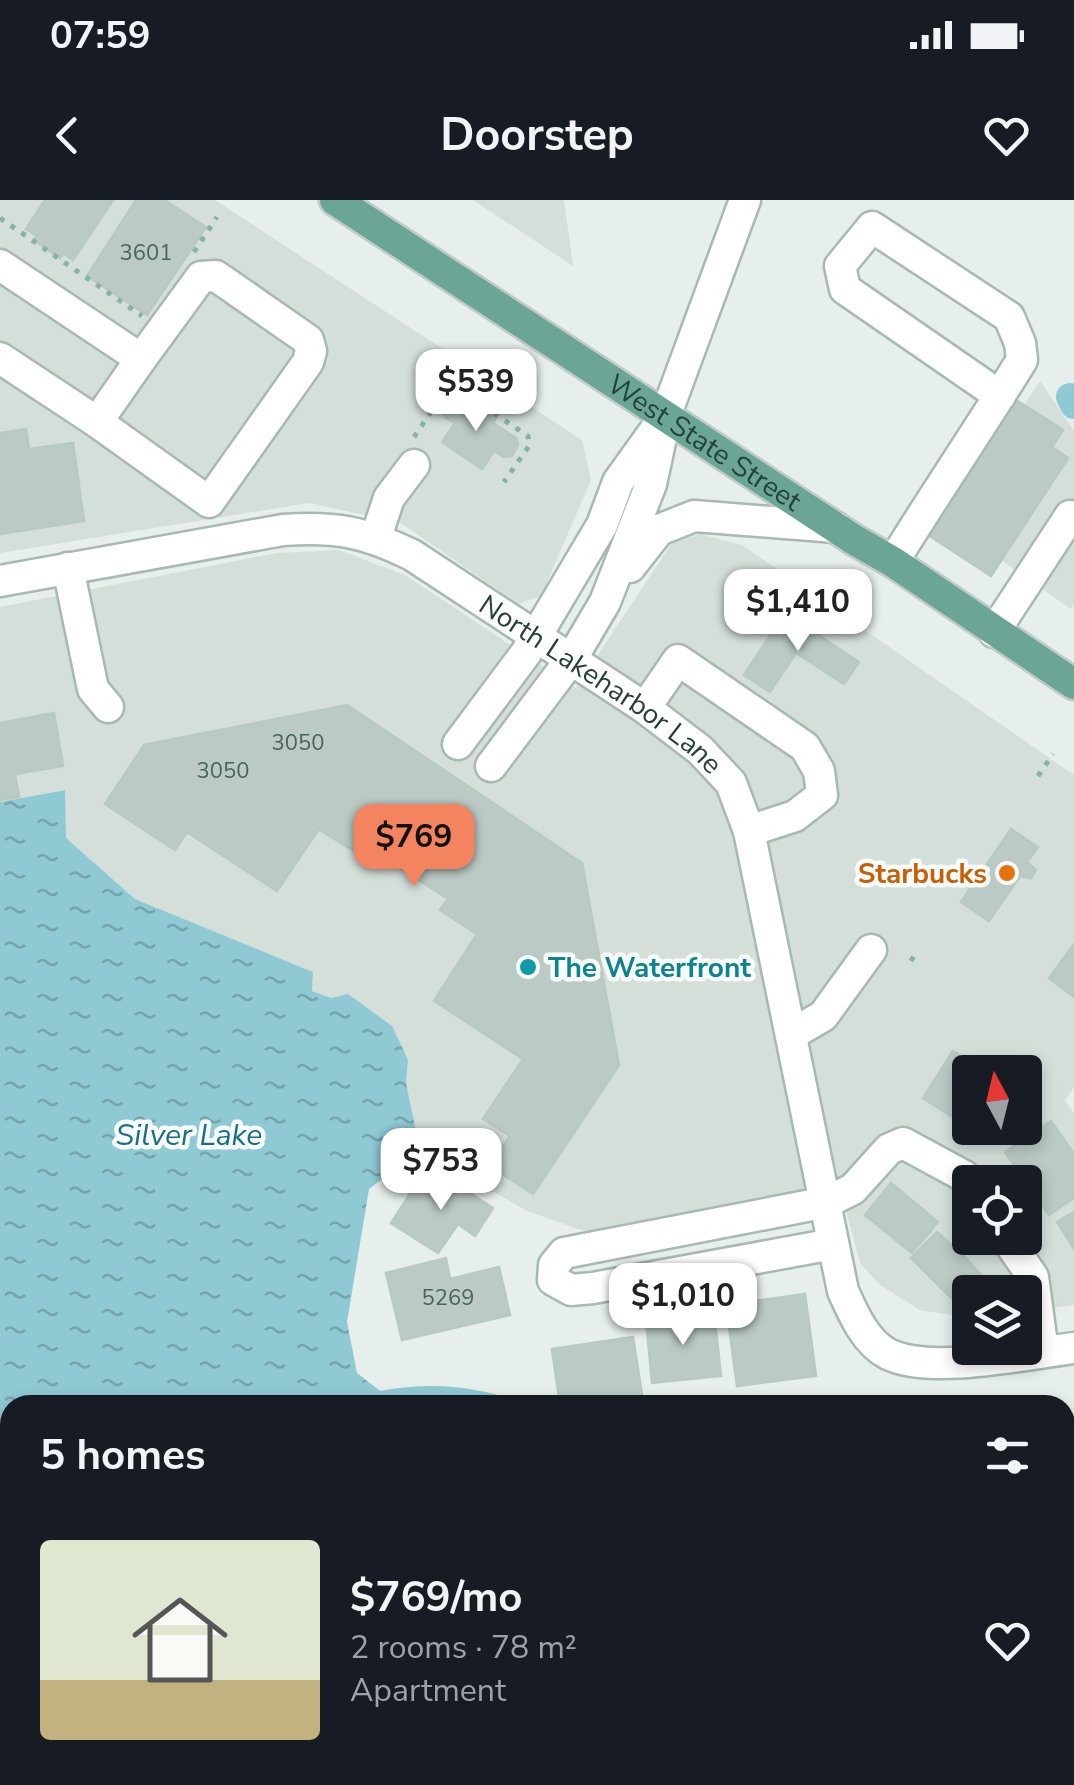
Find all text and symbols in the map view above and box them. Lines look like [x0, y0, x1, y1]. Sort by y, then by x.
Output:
text: 07:59 [50, 10, 151, 61]
text: Doorstep [440, 105, 634, 166]
icon: back [40, 108, 95, 163]
icon: heart [979, 108, 1034, 163]
house number: 3601 [120, 238, 172, 268]
pin: $539 [417, 349, 535, 434]
text: $539 [438, 360, 514, 403]
street label: West State Street [600, 366, 809, 520]
pin: $1,410 [717, 569, 879, 654]
text: $1,410 [746, 580, 850, 623]
street label: North Lakeharbor Lane [472, 586, 731, 783]
house number: 3050 [272, 728, 324, 758]
house number: 3050 [197, 756, 249, 786]
pin: $769 [355, 804, 473, 889]
text: $769 [376, 815, 452, 858]
place label: Starbucks [858, 855, 987, 893]
marker: Starbucks [996, 862, 1018, 884]
place label: The Waterfront [548, 949, 751, 987]
marker: The Waterfront [517, 956, 539, 978]
north arrow [952, 1055, 1042, 1145]
map controls [952, 1055, 1042, 1365]
water label: Silver Lake [116, 1115, 262, 1156]
pin: $753 [382, 1128, 500, 1213]
text: $753 [403, 1139, 479, 1182]
button: locate [952, 1165, 1042, 1255]
pin: $1,010 [602, 1263, 764, 1348]
text: $1,010 [631, 1274, 735, 1317]
button: layers [952, 1275, 1042, 1365]
house number: 5269 [422, 1283, 474, 1313]
text: 5 homes [40, 1427, 205, 1484]
icon: filters [980, 1428, 1035, 1483]
text: $769/mo [350, 1569, 522, 1626]
icon: home [120, 1580, 240, 1700]
icon: heart [980, 1613, 1035, 1668]
text: 2 rooms · 78 m² [350, 1626, 577, 1669]
text: Apartment [350, 1669, 506, 1712]

